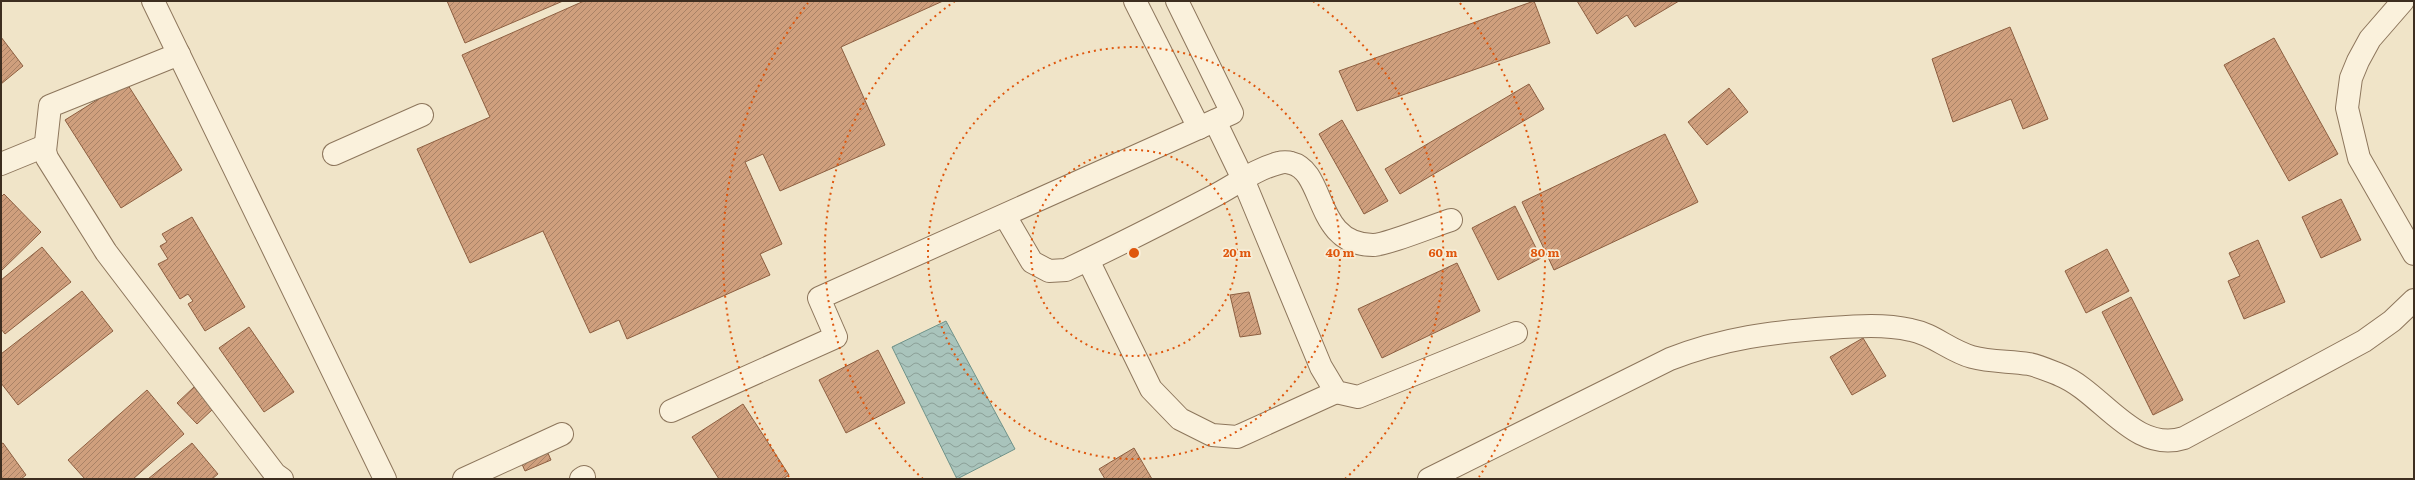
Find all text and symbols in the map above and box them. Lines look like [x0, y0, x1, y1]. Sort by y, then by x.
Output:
text: 20 m [1223, 243, 1251, 261]
text: 40 m [1326, 243, 1355, 261]
text: 60 m [1429, 243, 1457, 261]
text: 80 m [1531, 243, 1559, 261]
centre of rings [1127, 246, 1141, 260]

